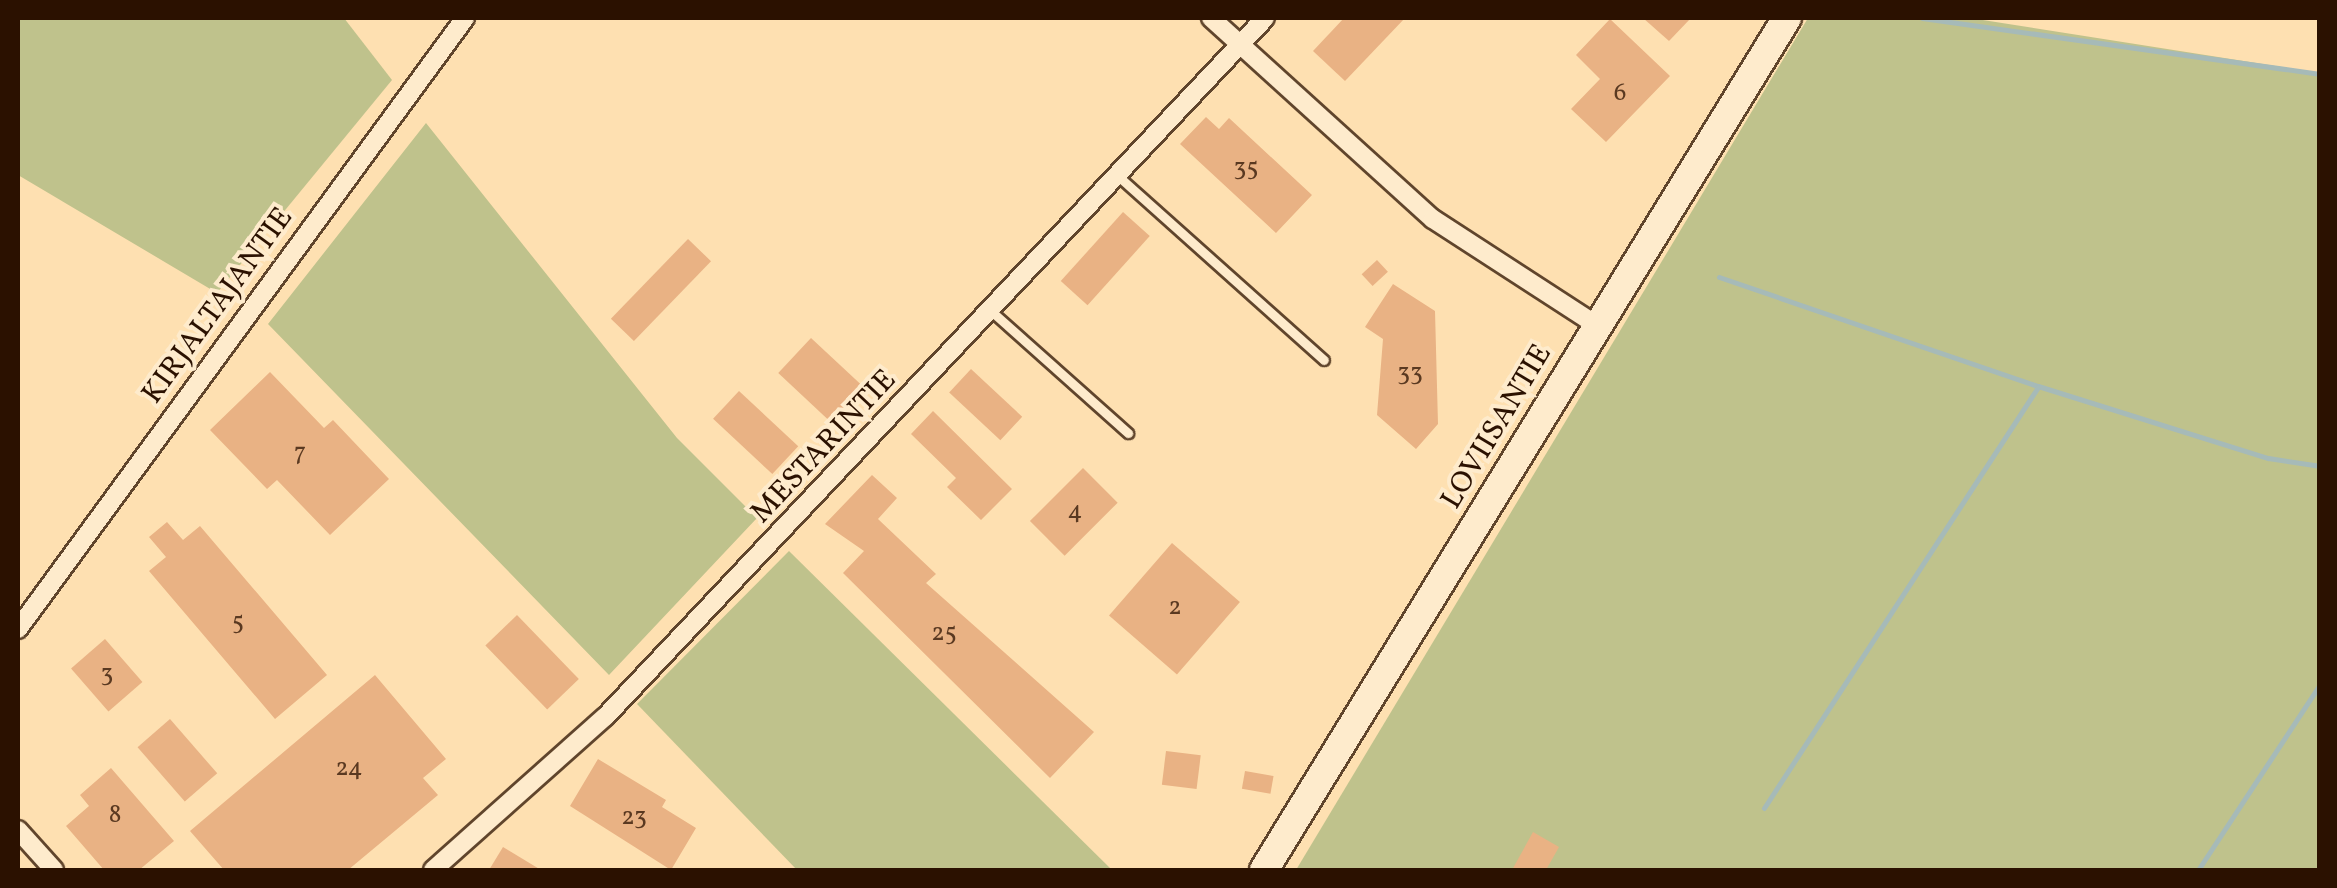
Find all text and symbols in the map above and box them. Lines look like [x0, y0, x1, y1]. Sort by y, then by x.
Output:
house number: 6 [1614, 79, 1626, 109]
house number: 35 [1234, 154, 1258, 184]
street label: KIRJALTAJANTIE [135, 201, 301, 411]
street label: LOVIISANTIE [1434, 338, 1560, 516]
house number: 33 [1397, 359, 1423, 389]
street label: MESTARINTIE [744, 363, 904, 531]
house number: 7 [294, 439, 306, 469]
house number: 4 [1068, 497, 1082, 527]
house number: 2 [1168, 593, 1182, 623]
house number: 5 [232, 608, 244, 638]
house number: 25 [931, 619, 957, 649]
house number: 3 [101, 660, 113, 690]
house number: 24 [335, 754, 363, 784]
house number: 8 [109, 801, 121, 831]
house number: 23 [621, 803, 647, 833]

